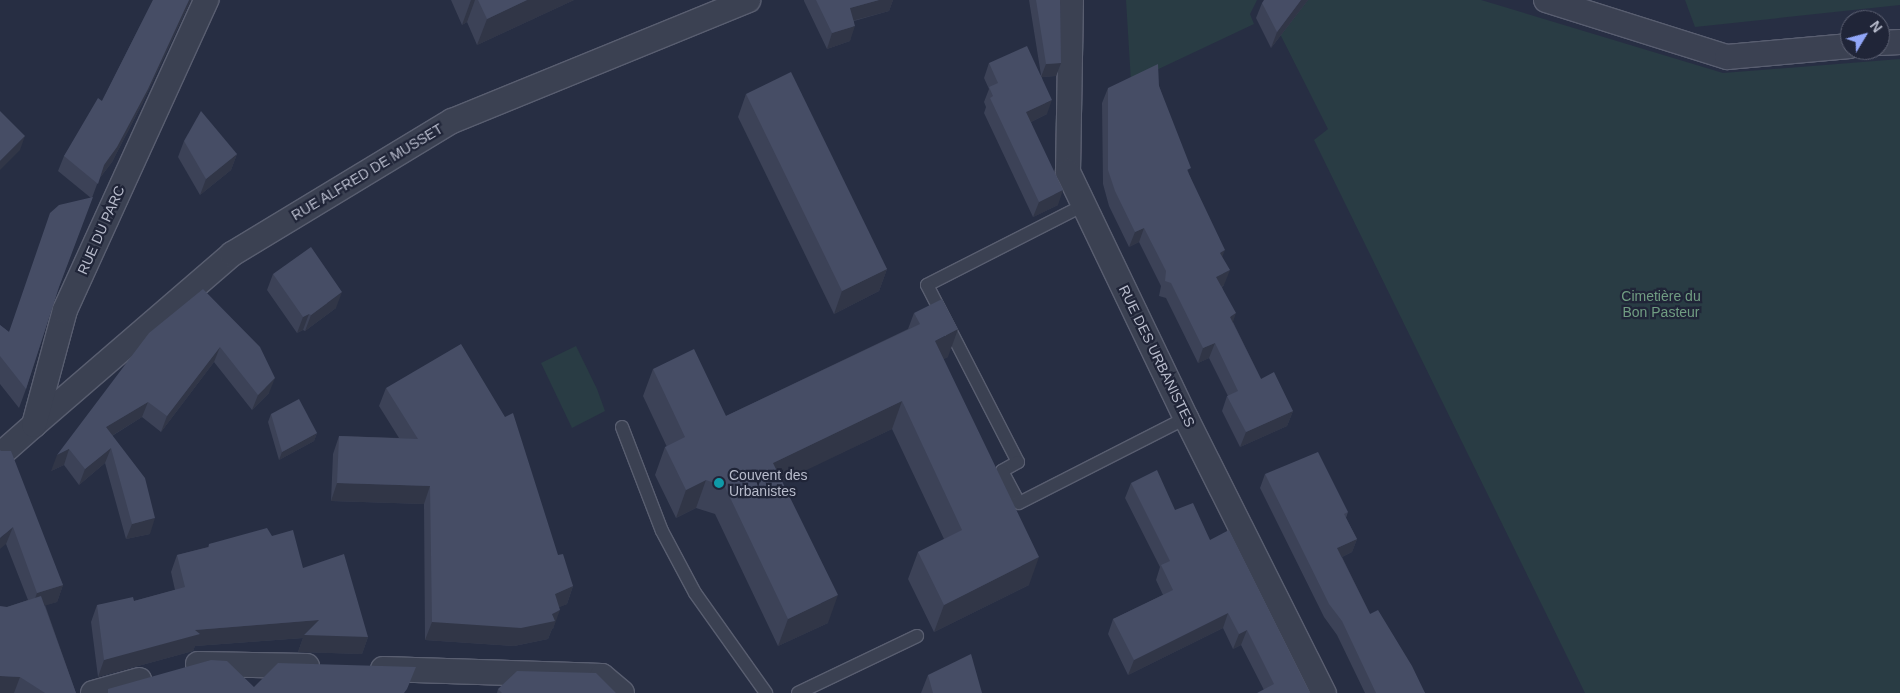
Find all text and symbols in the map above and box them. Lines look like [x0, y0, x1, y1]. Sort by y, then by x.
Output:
north arrow [1840, 10, 1890, 60]
text: N [1867, 18, 1886, 35]
street label: RUE ALFRED DE MUSSET [288, 120, 446, 224]
street label: RUE DU PARC [74, 183, 128, 277]
street label: RUE DES URBANISTES [1115, 282, 1199, 430]
park label: Cimetière du Bon Pasteur [1621, 288, 1701, 321]
place label: Couvent des Urbanistes [729, 467, 808, 500]
marker: Couvent des Urbanistes [713, 477, 725, 489]

